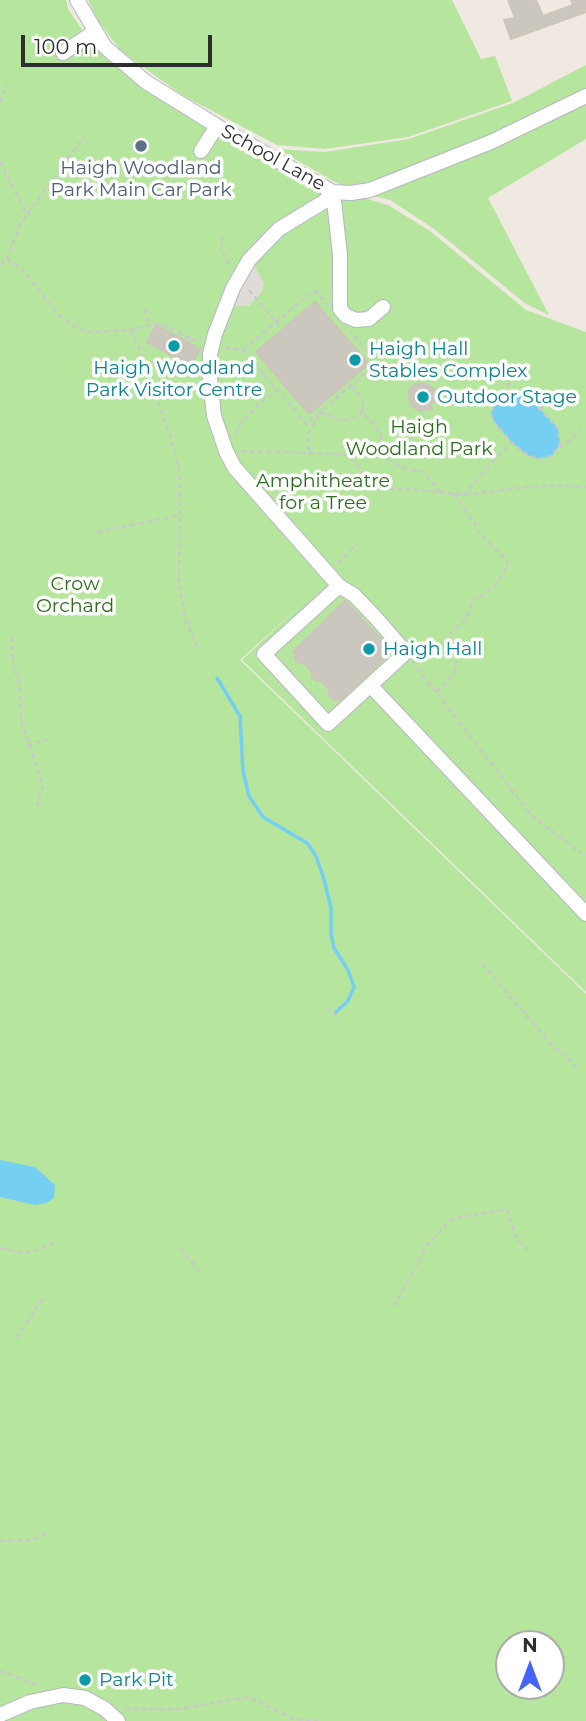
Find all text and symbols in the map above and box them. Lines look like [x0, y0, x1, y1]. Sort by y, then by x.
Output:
scale bar [24, 21, 215, 65]
text: 100 m [34, 34, 97, 59]
street label: School Lane [217, 120, 329, 196]
marker: Haigh Woodland Park Main Car Park [133, 138, 149, 154]
place label: Haigh Woodland Park Main Car Park [50, 157, 232, 201]
marker: Haigh Woodland Park Visitor Centre [166, 338, 182, 354]
place label: Haigh Hall Stables Complex [369, 338, 527, 382]
marker: Haigh Hall Stables Complex [347, 352, 363, 368]
place label: Haigh Woodland Park Visitor Centre [86, 357, 262, 401]
place label: Outdoor Stage [437, 386, 577, 408]
marker: Outdoor Stage [415, 389, 431, 405]
park label: Haigh Woodland Park [345, 416, 493, 460]
park label: Amphitheatre for a Tree [256, 470, 390, 514]
park label: Crow Orchard [36, 573, 114, 617]
place label: Haigh Hall [383, 638, 482, 660]
marker: Haigh Hall [361, 641, 377, 657]
north arrow [495, 1630, 565, 1700]
text: N [522, 1634, 538, 1657]
place label: Park Pit [99, 1669, 174, 1691]
marker: Park Pit [77, 1672, 93, 1688]

